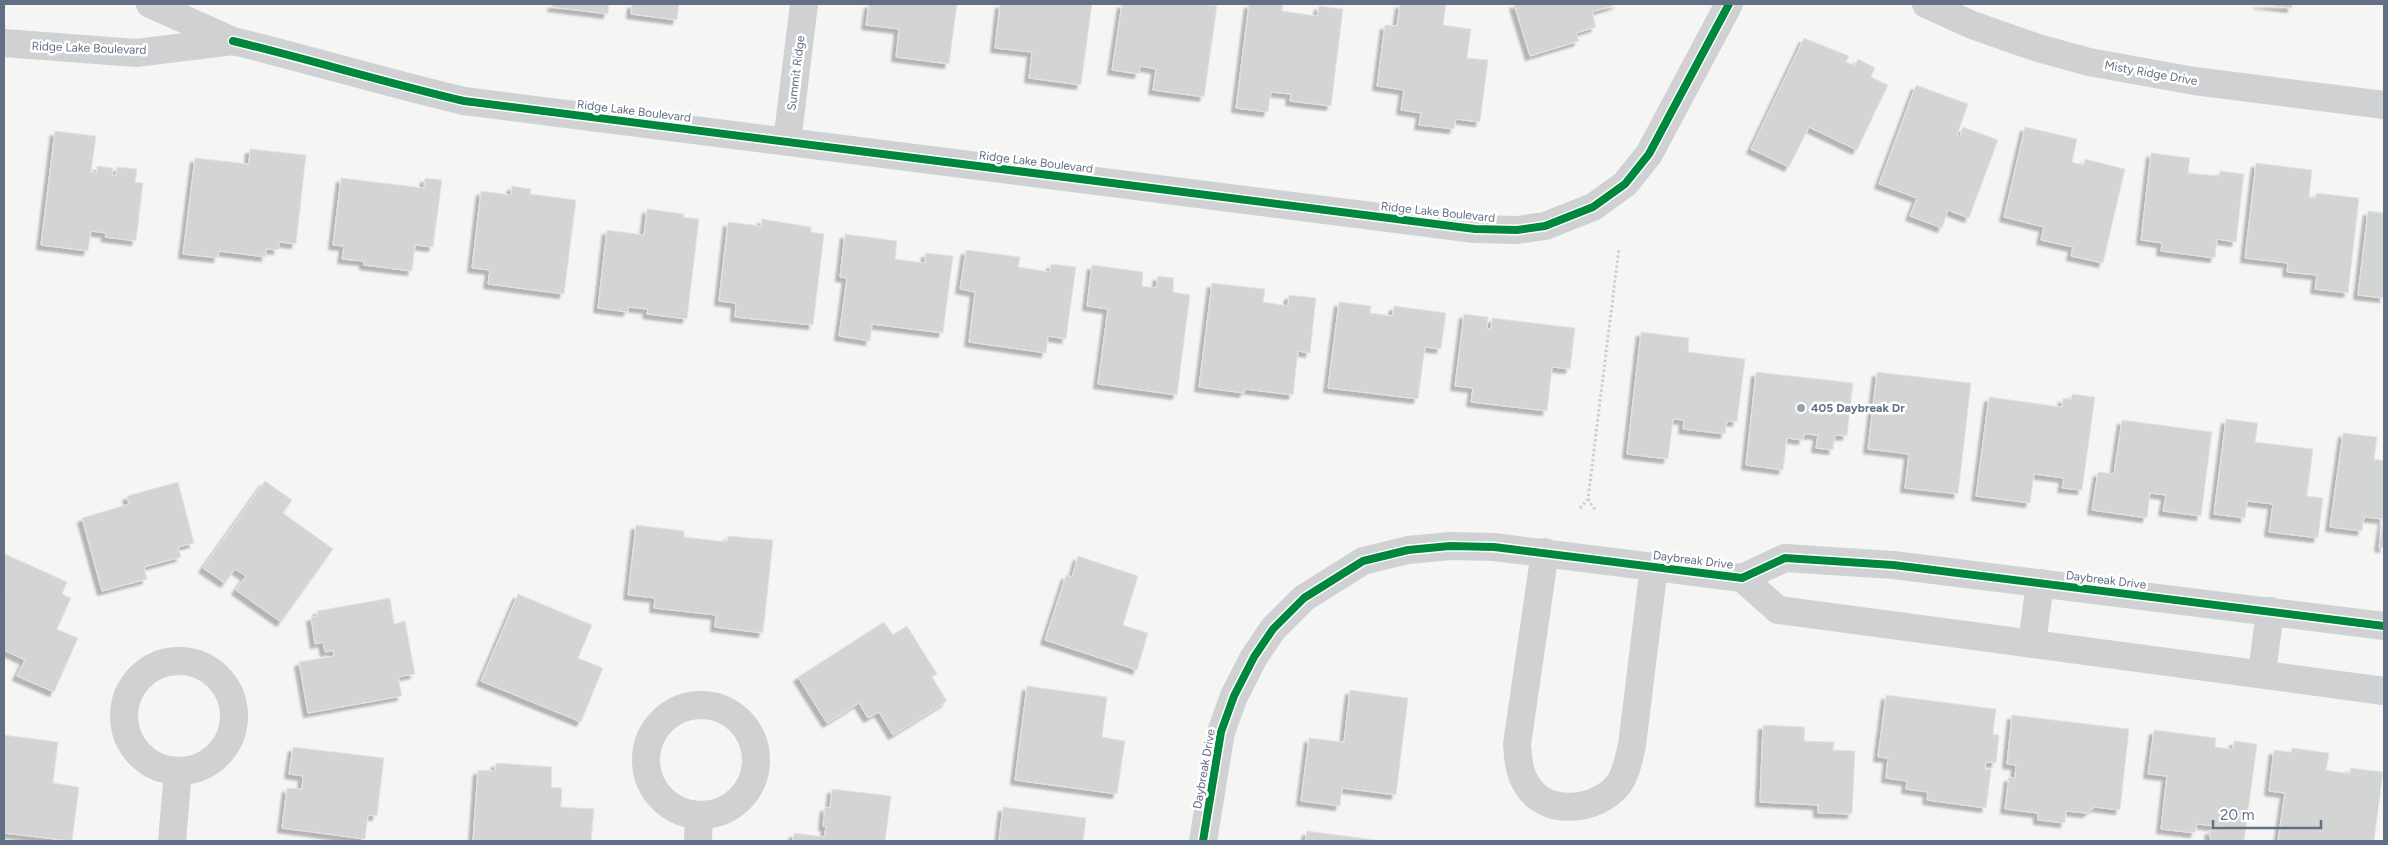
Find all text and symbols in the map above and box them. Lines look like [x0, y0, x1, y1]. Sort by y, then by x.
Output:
street label: Summit Ridge [784, 34, 808, 111]
street label: Ridge Lake Boulevard [31, 39, 147, 57]
street label: Misty Ridge Drive [2104, 58, 2199, 88]
street label: Ridge Lake Boulevard [576, 97, 692, 125]
street label: Ridge Lake Boulevard [978, 148, 1094, 176]
street label: Ridge Lake Boulevard [1380, 199, 1496, 225]
place label: 405 Daybreak Dr [1811, 401, 1905, 415]
marker: 405 Daybreak Dr [1795, 402, 1807, 414]
street label: Daybreak Drive [1652, 548, 1734, 572]
street label: Daybreak Drive [2065, 568, 2147, 592]
street label: Daybreak Drive [1190, 728, 1218, 810]
scale bar [2213, 798, 2320, 830]
text: 20 m [2220, 806, 2254, 824]

